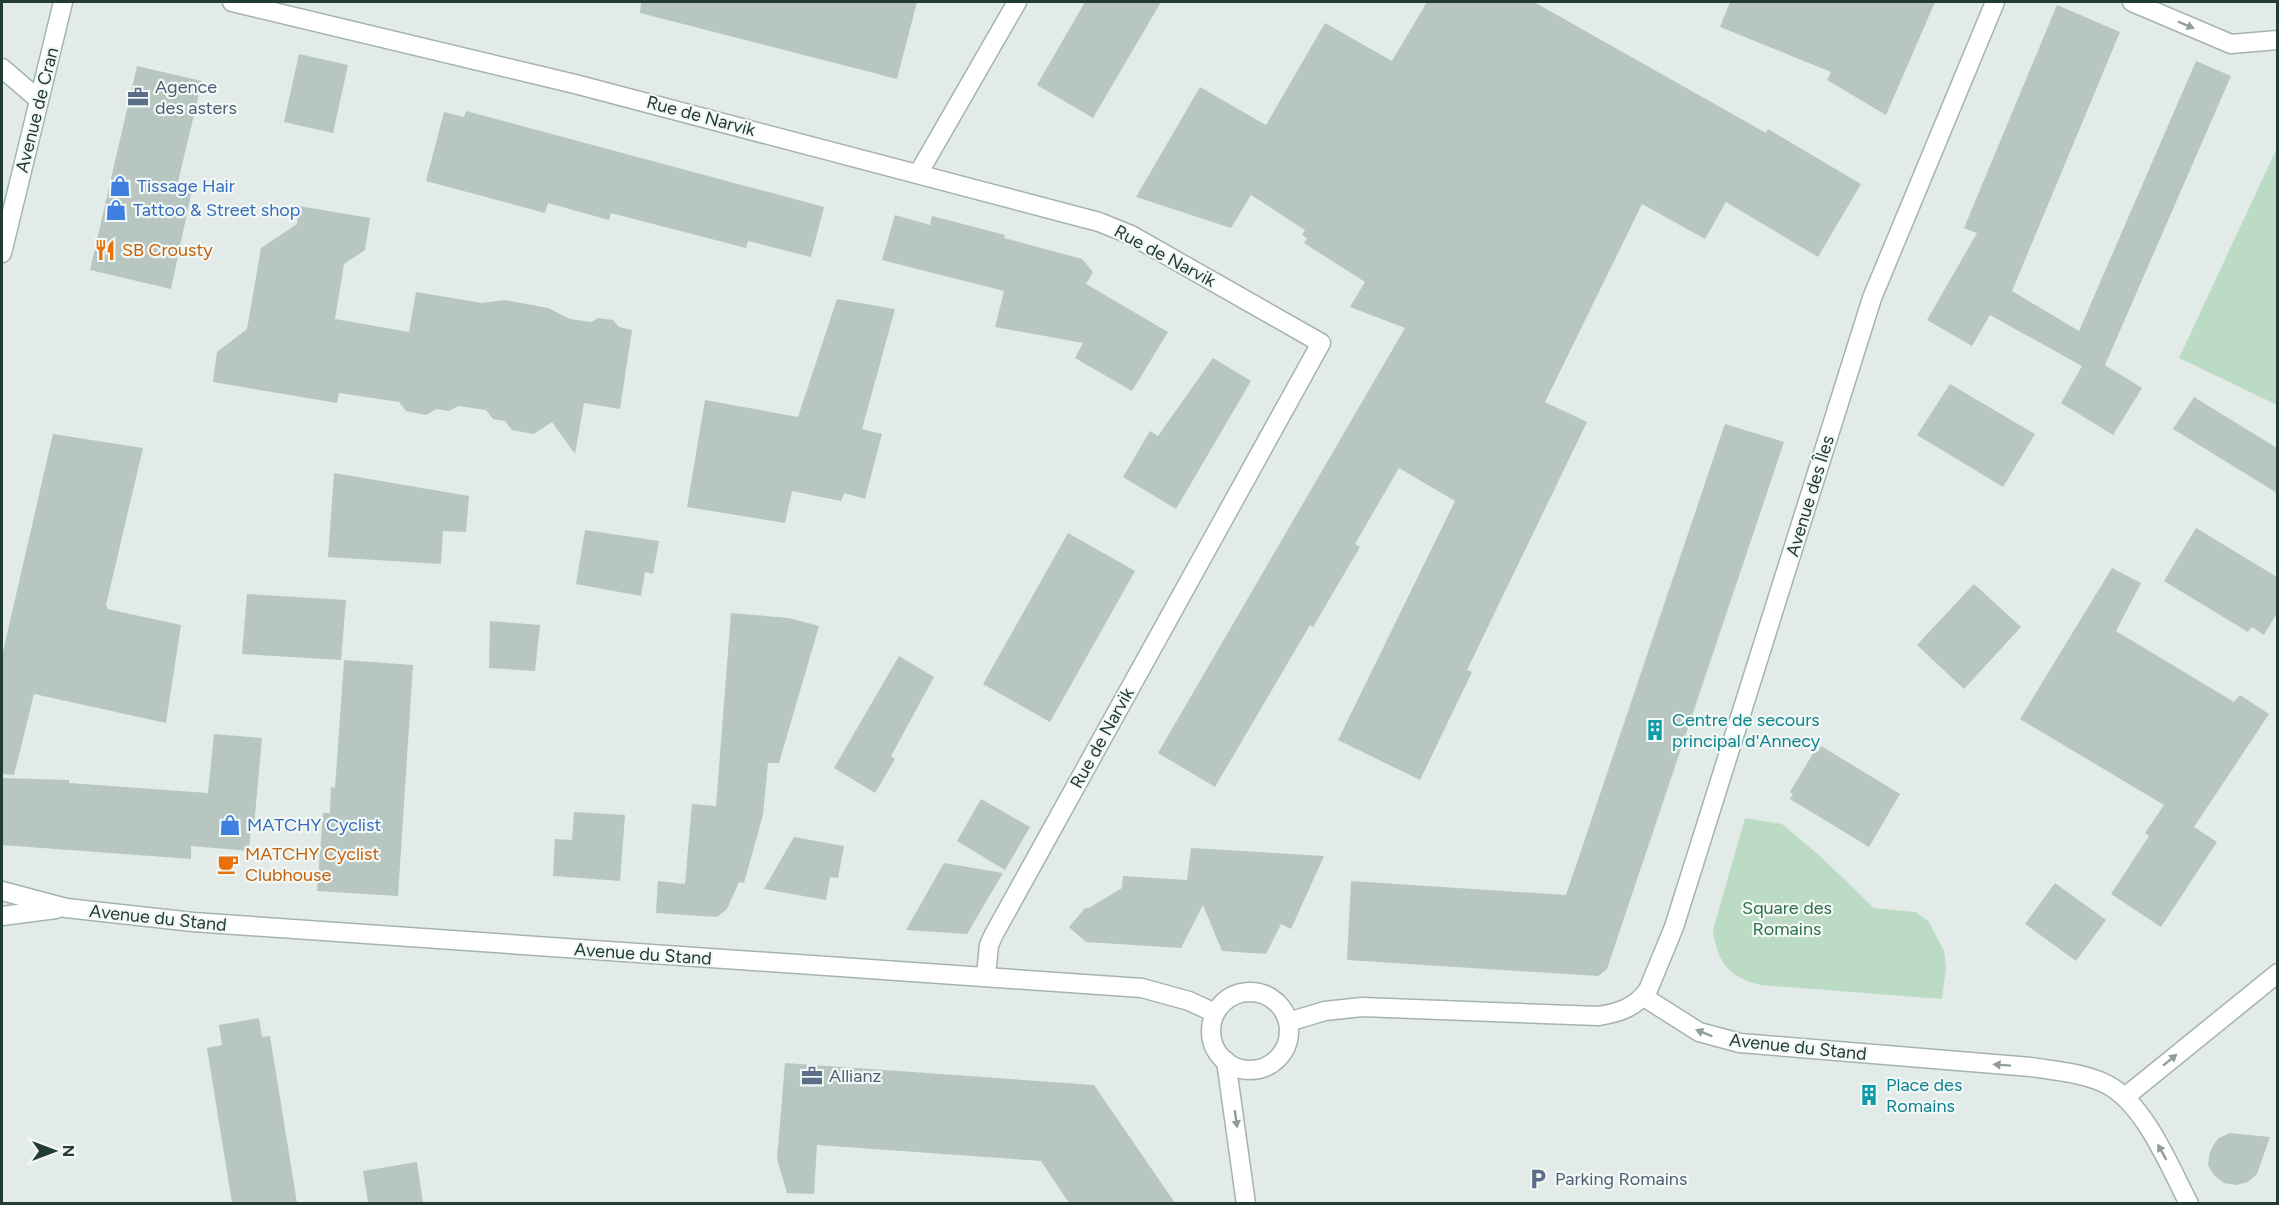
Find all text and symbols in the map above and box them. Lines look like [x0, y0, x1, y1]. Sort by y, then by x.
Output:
one-way arrow [2178, 20, 2195, 29]
street label: Avenue de Cran [11, 45, 63, 175]
place label: Agence des asters [155, 76, 237, 119]
office icon: Agence des asters [126, 85, 150, 109]
street label: Rue de Narvik [644, 91, 758, 141]
shop icon: Tissage Hair [108, 174, 132, 198]
place label: Tissage Hair [137, 175, 235, 197]
shop icon: Tattoo & Street shop [104, 198, 128, 222]
place label: Tattoo & Street shop [133, 199, 300, 221]
street label: Rue de Narvik [1110, 220, 1220, 292]
restaurant icon: SB Crousty [93, 238, 117, 262]
place label: SB Crousty [122, 239, 213, 261]
street label: Avenue des Îles [1781, 433, 1839, 559]
street label: Rue de Narvik [1065, 684, 1139, 792]
place label: Centre de secours principal d'Annecy [1672, 709, 1821, 752]
building icon: Centre de secours principal d'Annecy [1643, 718, 1667, 742]
shop icon: MATCHY Cyclist [218, 813, 242, 837]
place label: MATCHY Cyclist [247, 814, 381, 836]
place label: MATCHY Cyclist Clubhouse [245, 843, 379, 886]
cafe icon: MATCHY Cyclist Clubhouse [216, 852, 240, 876]
park label: Square des Romains [1742, 897, 1832, 940]
street label: Avenue du Stand [88, 900, 228, 936]
street label: Avenue du Stand [573, 938, 713, 970]
one-way arrow [1695, 1028, 1713, 1038]
street label: Avenue du Stand [1728, 1029, 1868, 1065]
one-way arrow [2163, 1054, 2178, 1067]
one-way arrow [1992, 1060, 2011, 1070]
office icon: Allianz [800, 1064, 824, 1088]
place label: Allianz [829, 1065, 882, 1087]
place label: Place des Romains [1886, 1074, 1962, 1117]
building icon: Place des Romains [1857, 1083, 1881, 1107]
one-way arrow [1231, 1109, 1240, 1128]
north arrow [24, 1121, 84, 1181]
one-way arrow [2157, 1143, 2167, 1160]
text: N [59, 1145, 78, 1157]
parking icon: Parking Romains [1526, 1167, 1550, 1191]
place label: Parking Romains [1555, 1168, 1687, 1190]

